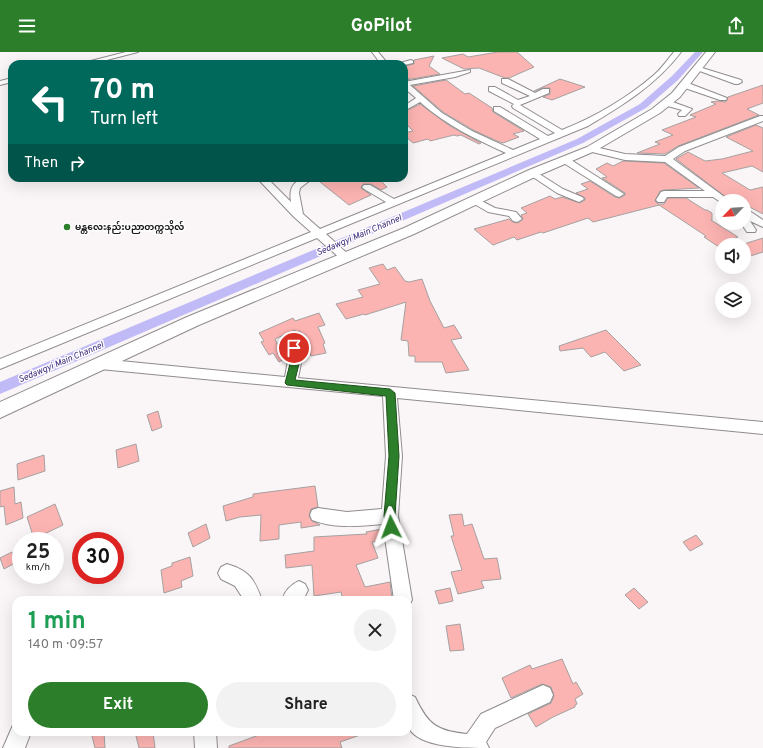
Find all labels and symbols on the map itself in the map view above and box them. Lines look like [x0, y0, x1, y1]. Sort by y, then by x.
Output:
north arrow [715, 194, 751, 230]
water label: Sedawgyi Main Channel [315, 212, 404, 258]
place label: မန္တလေးနည်းပညာတက္ကသိုလ် [75, 220, 184, 234]
marker: မန္တလေးနည်းပညာတက္ကသိုလ် [62, 222, 72, 232]
pin [277, 331, 311, 365]
water label: Sedawgyi Main Channel [17, 339, 106, 385]
position arrow [370, 506, 412, 548]
speed limit sign: 30 [72, 532, 124, 584]

